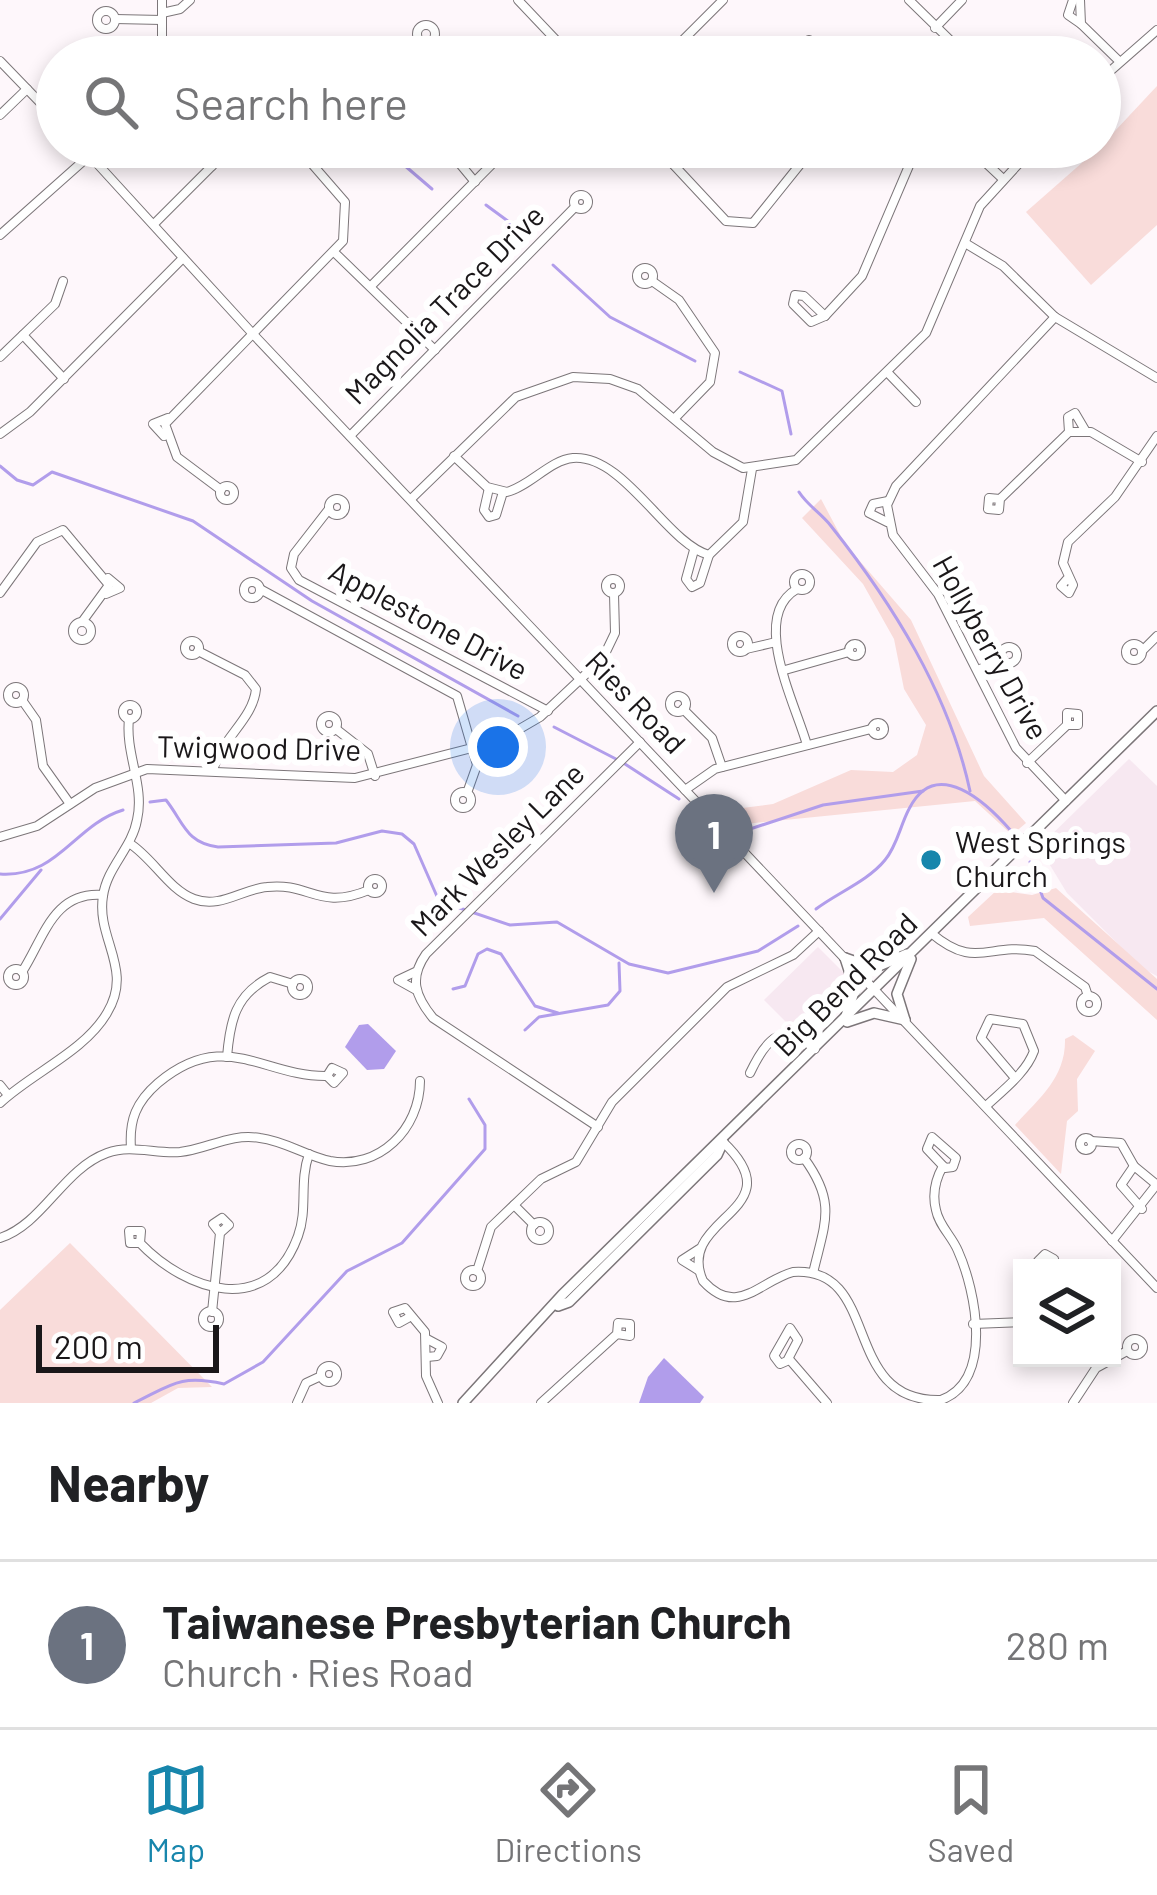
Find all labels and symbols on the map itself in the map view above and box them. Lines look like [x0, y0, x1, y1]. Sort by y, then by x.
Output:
street label: Magnolia Trace Drive [336, 196, 551, 411]
street label: Hollyberry Drive [926, 549, 1057, 745]
street label: Applestone Drive [323, 552, 534, 687]
street label: Ries Road [579, 643, 694, 760]
your location [468, 717, 528, 777]
street label: Twigwood Drive [157, 727, 362, 767]
street label: Mark Wesley Lane [402, 754, 591, 943]
pin: 1 [675, 794, 753, 893]
place label: West Springs Church [955, 823, 1126, 893]
marker: West Springs Church [918, 847, 944, 873]
street label: Big Bend Road [765, 904, 924, 1063]
scale bar [36, 1319, 219, 1372]

